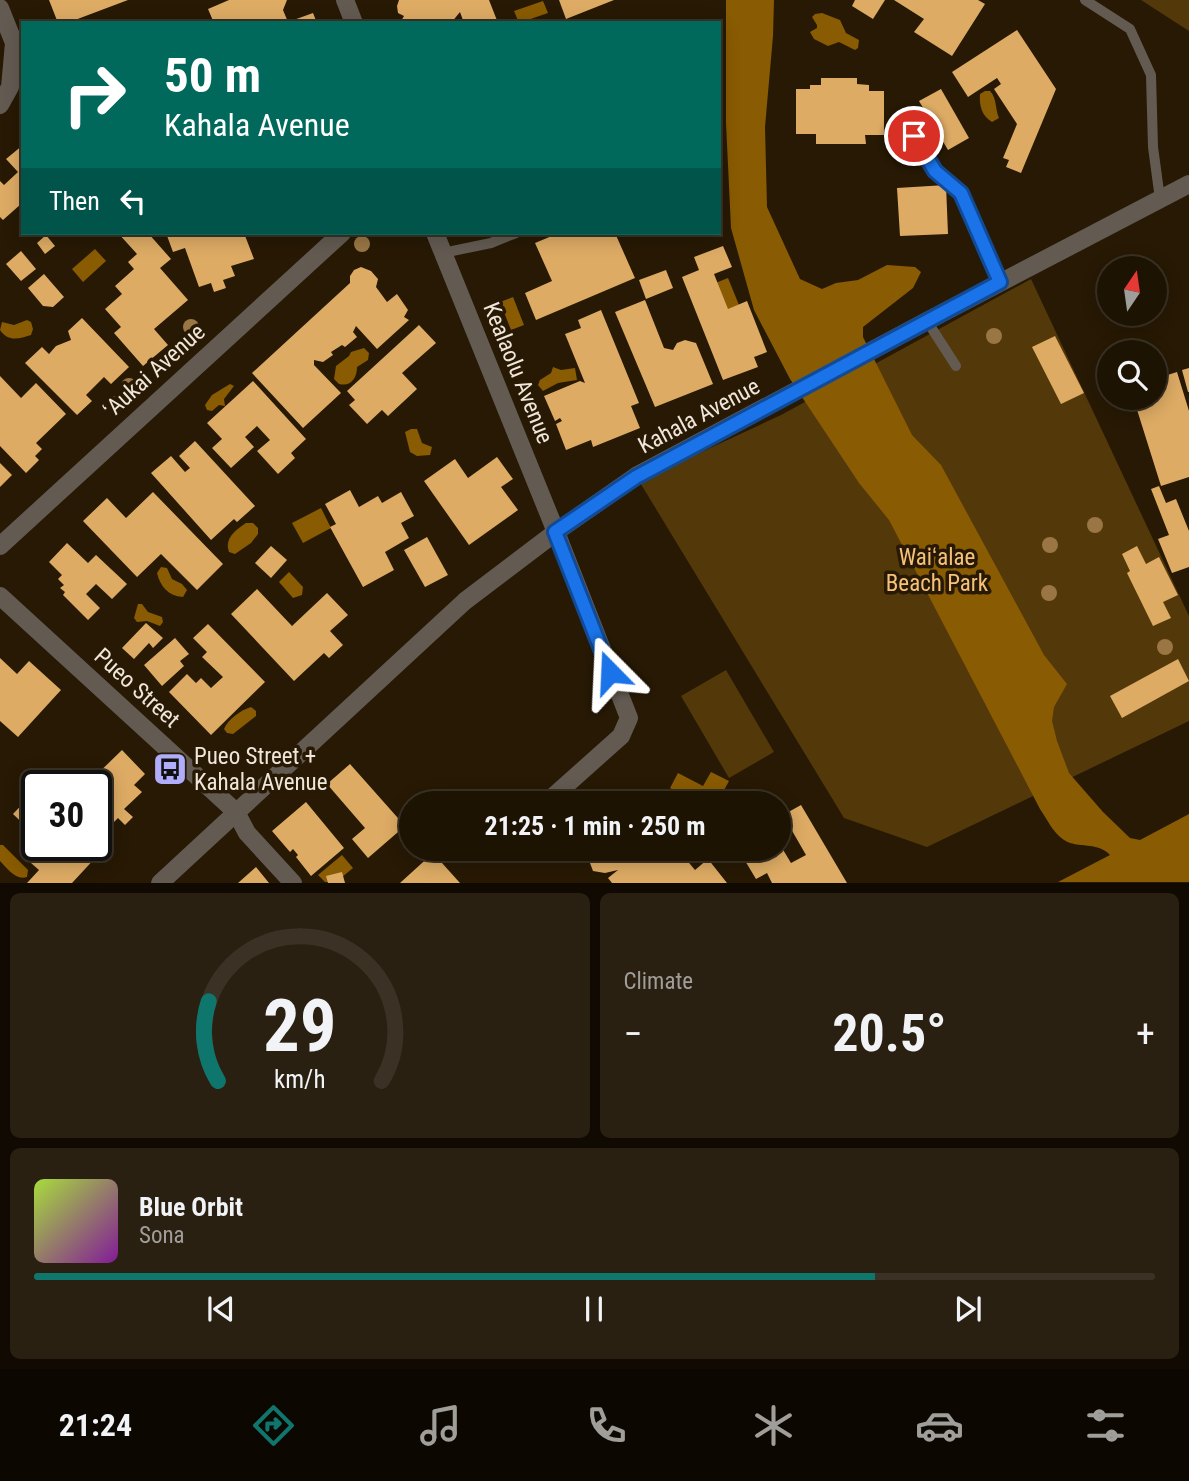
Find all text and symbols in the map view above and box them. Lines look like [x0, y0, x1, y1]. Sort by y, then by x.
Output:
text: 50 m [164, 47, 261, 104]
icon: right [49, 49, 140, 140]
text: Kahala Avenue [164, 106, 350, 144]
pin [884, 106, 944, 166]
icon: arrive [895, 117, 933, 155]
icon: left [114, 182, 152, 220]
text: Then [49, 186, 100, 216]
north arrow [1097, 256, 1167, 326]
map controls [1097, 256, 1167, 410]
street label: Kealaolu Avenue [477, 299, 559, 447]
street label: ʻAukai Avenue [98, 318, 210, 424]
button: search [1097, 340, 1167, 410]
street label: Kahala Avenue [634, 373, 764, 459]
park label: Waiʻalae Beach Park [886, 544, 989, 597]
position arrow [573, 635, 647, 709]
street label: Pueo Street [89, 643, 185, 733]
place label: Pueo Street + Kahala Avenue [194, 743, 327, 796]
bus stop icon: Pueo Street + Kahala Avenue [151, 750, 189, 788]
speed limit sign: 30 [21, 770, 112, 861]
text: 21:25 · 1 min · 250 m [485, 811, 705, 841]
text: Climate [624, 968, 693, 995]
text: 29 [263, 984, 337, 1070]
text: 20.5° [832, 1003, 946, 1064]
text: − [624, 1012, 643, 1056]
text: + [1136, 1012, 1155, 1056]
text: km/h [274, 1065, 325, 1094]
text: Blue Orbit [139, 1192, 243, 1222]
text: Sona [139, 1222, 185, 1249]
icon: previous [202, 1290, 240, 1328]
icon: pause [575, 1290, 613, 1328]
icon: next [949, 1290, 987, 1328]
icon: directions [249, 1401, 298, 1450]
icon: music [416, 1401, 465, 1450]
icon: phone [582, 1401, 631, 1450]
icon: climate [749, 1401, 798, 1450]
icon: car [915, 1401, 964, 1450]
icon: filters [1081, 1401, 1130, 1450]
text: 21:24 [59, 1406, 132, 1444]

